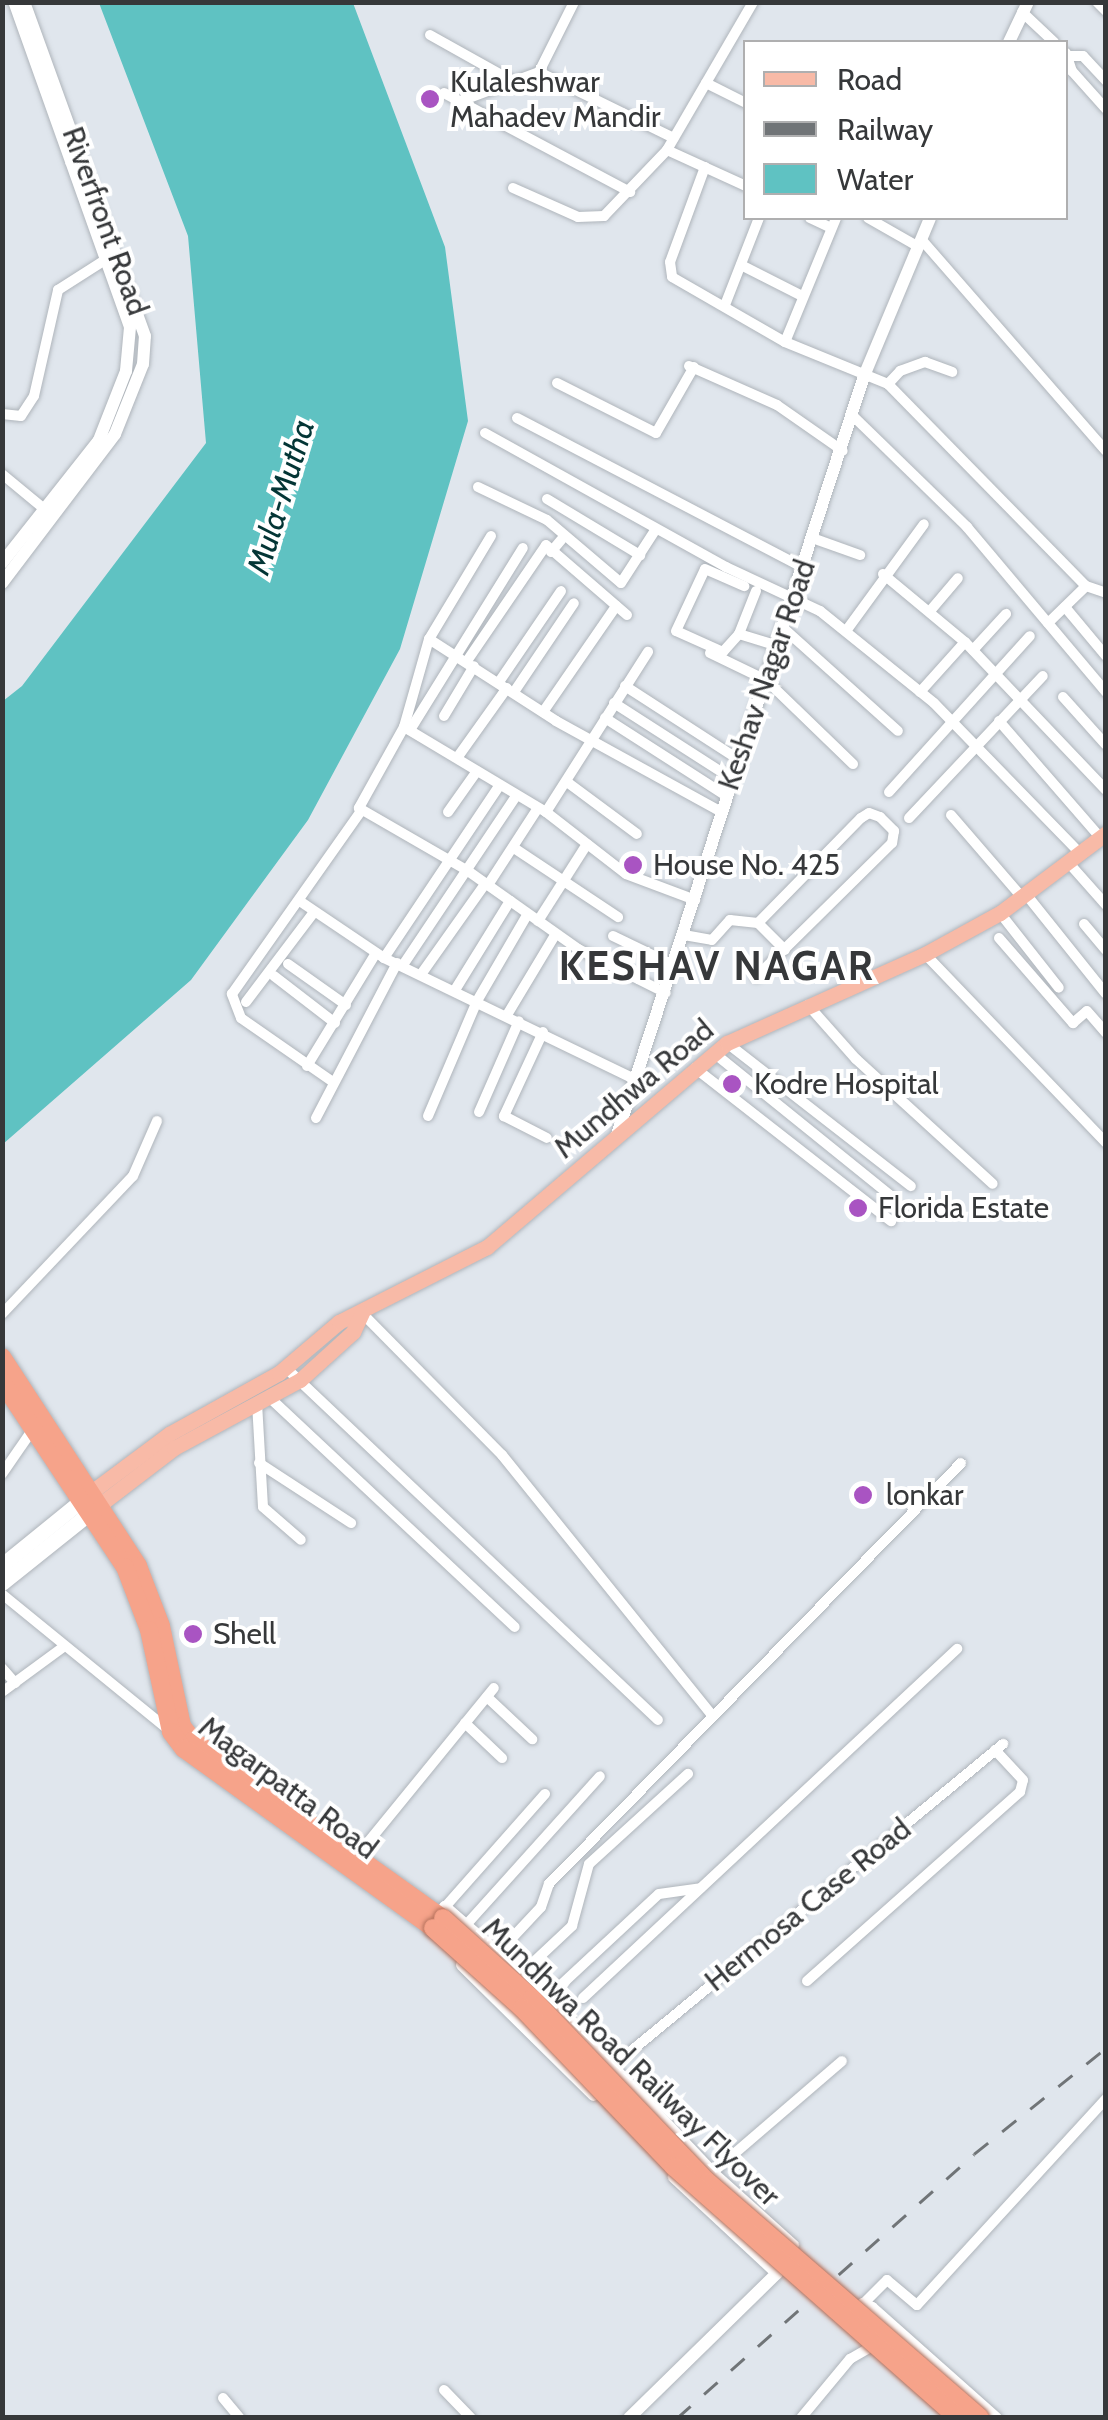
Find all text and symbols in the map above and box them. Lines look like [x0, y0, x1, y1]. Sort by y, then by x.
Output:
legend [743, 40, 1068, 220]
text: Road [837, 61, 902, 98]
place label: Kulaleshwar Mahadev Mandir [450, 64, 660, 134]
marker: Kulaleshwar Mahadev Mandir [419, 88, 441, 110]
text: Railway [837, 111, 933, 148]
street label: Riverfront Road [54, 122, 156, 320]
text: Water [837, 161, 913, 198]
water label: Mula-Mutha [239, 415, 323, 579]
street label: Keshav Nagar Road [711, 555, 823, 795]
place label: House No. 425 [653, 847, 840, 883]
marker: House No. 425 [622, 854, 644, 876]
district label: KESHAV NAGAR [559, 942, 875, 990]
street label: Mundhwa Road [547, 1012, 721, 1166]
place label: Kodre Hospital [754, 1066, 939, 1102]
marker: Kodre Hospital [719, 1071, 745, 1097]
place label: Florida Estate [878, 1190, 1049, 1226]
marker: Florida Estate [847, 1197, 869, 1219]
place label: lonkar [886, 1477, 963, 1513]
marker: lonkar [850, 1482, 876, 1508]
place label: Shell [213, 1616, 276, 1652]
marker: Shell [182, 1623, 204, 1645]
street label: Magarpatta Road [191, 1709, 385, 1867]
street label: Hermosa Case Road [698, 1811, 918, 1999]
street label: Mundhwa Road Railway Flyover [475, 1910, 787, 2214]

